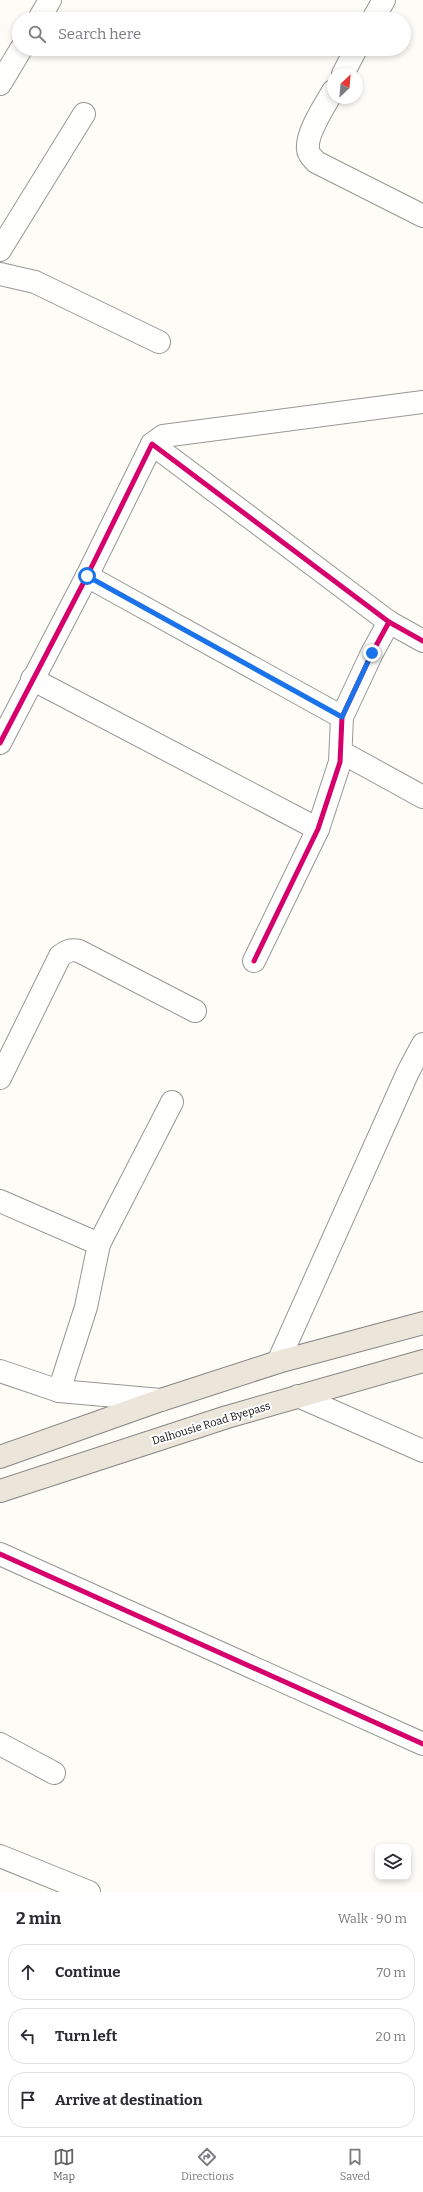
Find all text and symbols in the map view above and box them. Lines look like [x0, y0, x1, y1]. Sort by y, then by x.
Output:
search box [12, 12, 411, 56]
icon: search [26, 23, 48, 45]
text: Search here [58, 25, 141, 43]
north arrow [327, 68, 363, 104]
route start [78, 567, 96, 585]
route end [363, 644, 381, 662]
street label: Dalhousie Road Byepass [150, 1399, 272, 1448]
map controls [375, 1844, 411, 1880]
button: layers [375, 1844, 411, 1880]
text: 2 min [16, 1908, 61, 1929]
text: Walk · 90 m [338, 1911, 407, 1926]
icon: ahead [17, 1961, 39, 1983]
text: Continue [55, 1963, 121, 1981]
text: 70 m [376, 1965, 406, 1980]
icon: left [17, 2025, 39, 2047]
text: Turn left [55, 2027, 117, 2045]
text: 20 m [376, 2029, 406, 2044]
icon: arrive [17, 2089, 39, 2111]
text: Arrive at destination [55, 2091, 202, 2109]
tab: Map [53, 2146, 75, 2183]
tab: Directions [181, 2146, 234, 2183]
tab: Saved [340, 2146, 370, 2183]

